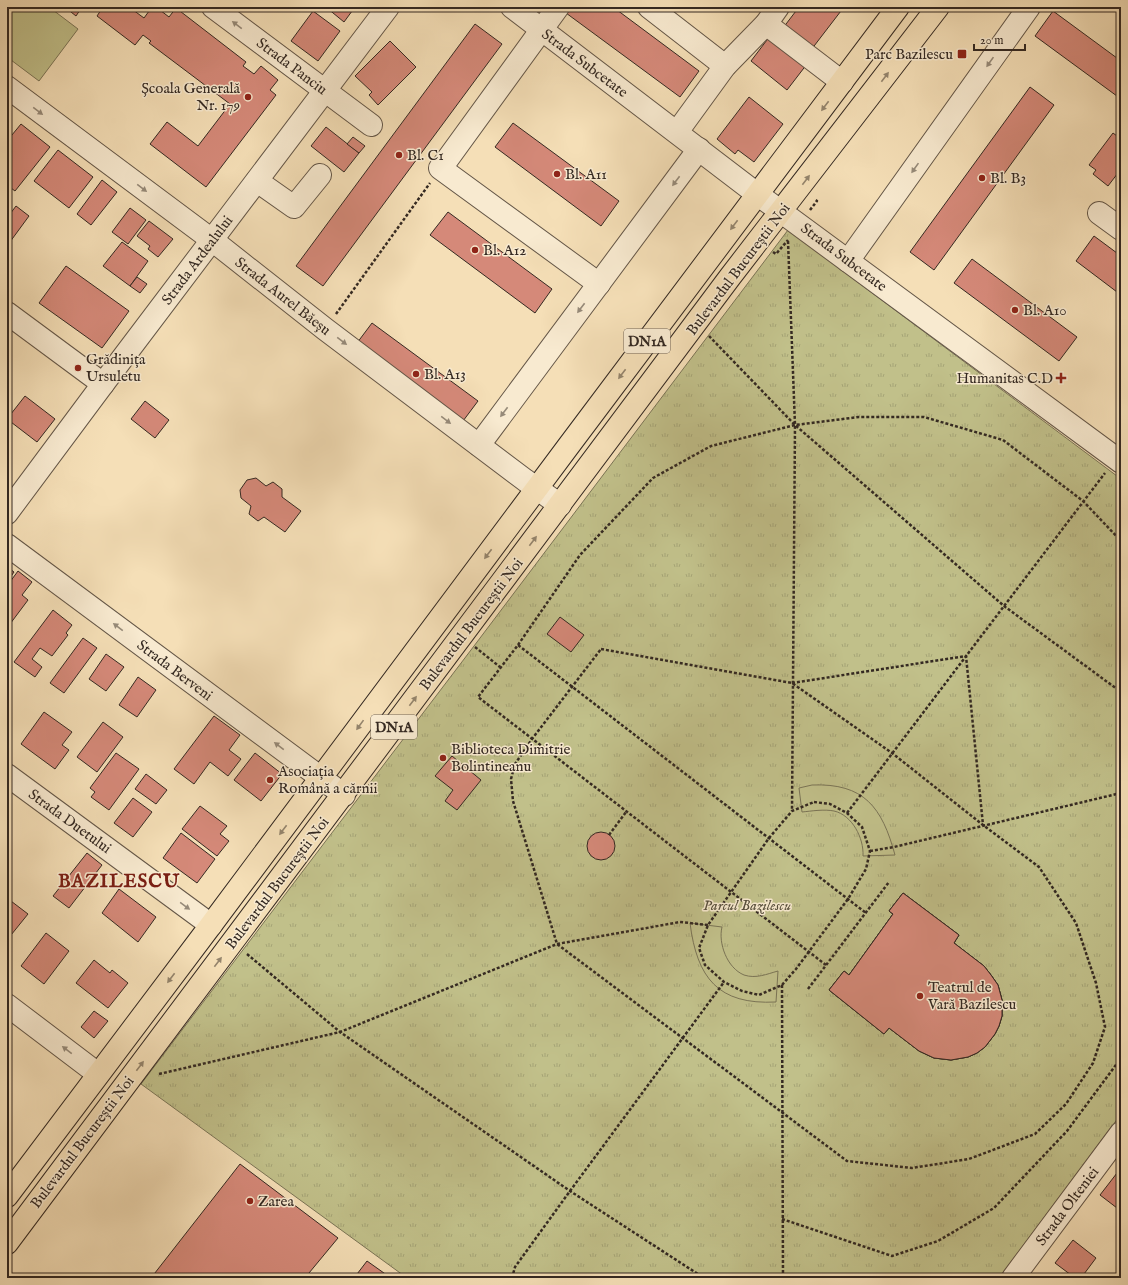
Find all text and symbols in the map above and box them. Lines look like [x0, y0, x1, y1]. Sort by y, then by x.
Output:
one-way arrow [232, 21, 243, 29]
street label: Strada Subcetate [538, 25, 632, 102]
scale bar [974, 26, 1025, 52]
text: 20 m [980, 33, 1003, 48]
street label: Strada Panciu [253, 34, 331, 99]
place label: Parc Bazilescu [865, 45, 953, 64]
marker: Parc Bazilescu [956, 48, 968, 60]
one-way arrow [986, 56, 994, 67]
one-way arrow [880, 71, 889, 82]
place label: Școala Generală Nr. 179 [141, 79, 241, 115]
marker: Școala Generală Nr. 179 [243, 92, 253, 102]
one-way arrow [820, 100, 829, 111]
one-way arrow [33, 106, 44, 115]
place label: Bl. C1 [407, 146, 444, 165]
marker: Bl. C1 [394, 150, 404, 160]
one-way arrow [911, 162, 919, 173]
place label: Bl. A11 [565, 165, 607, 184]
marker: Bl. A11 [552, 169, 562, 179]
place label: Bl. B3 [990, 169, 1026, 188]
marker: Bl. B3 [977, 173, 987, 183]
one-way arrow [672, 175, 680, 186]
one-way arrow [802, 175, 810, 186]
one-way arrow [137, 184, 148, 193]
street label: Bulevardul Bucureștii Noi [682, 199, 794, 339]
street label: Strada Ardealului [158, 212, 237, 309]
one-way arrow [730, 219, 738, 230]
street label: Strada Subcetate [797, 219, 891, 296]
place label: Bl. A12 [483, 241, 526, 260]
marker: Bl. A12 [470, 245, 480, 255]
street label: Strada Aurel Băeșu [231, 253, 335, 340]
place label: Bl. A10 [1023, 301, 1067, 320]
one-way arrow [577, 302, 586, 313]
marker: Bl. A10 [1010, 305, 1020, 315]
road number: DN1A [624, 329, 670, 353]
one-way arrow [336, 337, 347, 346]
place label: Grădinița Ursuletu [86, 350, 146, 386]
marker: Grădinița Ursuletu [73, 363, 83, 373]
place label: Bl. A13 [424, 365, 466, 384]
one-way arrow [618, 368, 627, 379]
marker: Bl. A13 [411, 369, 421, 379]
place label: Humanitas C.D [956, 369, 1053, 388]
marker: Humanitas C.D [1056, 373, 1066, 383]
one-way arrow [500, 406, 508, 417]
one-way arrow [440, 415, 451, 424]
one-way arrow [529, 536, 537, 546]
one-way arrow [484, 548, 492, 559]
street label: Bulevardul Bucureștii Noi [415, 554, 527, 694]
one-way arrow [113, 623, 123, 631]
street label: Strada Berveni [133, 636, 217, 705]
one-way arrow [409, 696, 418, 707]
road number: DN1A [371, 715, 417, 739]
one-way arrow [356, 720, 364, 731]
place label: Biblioteca Dimitrie Bolintineanu [451, 740, 570, 776]
one-way arrow [273, 742, 284, 750]
marker: Biblioteca Dimitrie Bolintineanu [438, 753, 448, 763]
place label: Asociația Română a cărnii [277, 762, 377, 798]
marker: Asociația Română a cărnii [265, 775, 275, 785]
street label: Strada Duetului [24, 785, 115, 858]
street label: Bulevardul Bucureștii Noi [221, 813, 333, 953]
one-way arrow [278, 824, 287, 835]
district label: BAZILESCU [58, 870, 180, 894]
park label: Parcul Bazilescu [703, 896, 791, 915]
one-way arrow [179, 902, 190, 910]
one-way arrow [214, 957, 222, 967]
one-way arrow [167, 973, 175, 984]
place label: Teatrul de Vară Bazilescu [927, 978, 1017, 1014]
marker: Teatrul de Vară Bazilescu [915, 991, 925, 1001]
one-way arrow [62, 1046, 73, 1054]
one-way arrow [135, 1060, 144, 1071]
street label: Bulevardul Bucureștii Noi [26, 1072, 138, 1212]
street label: Strada Olteniei [1032, 1163, 1103, 1250]
place label: Zarea [258, 1192, 294, 1211]
marker: Zarea [245, 1196, 255, 1206]

